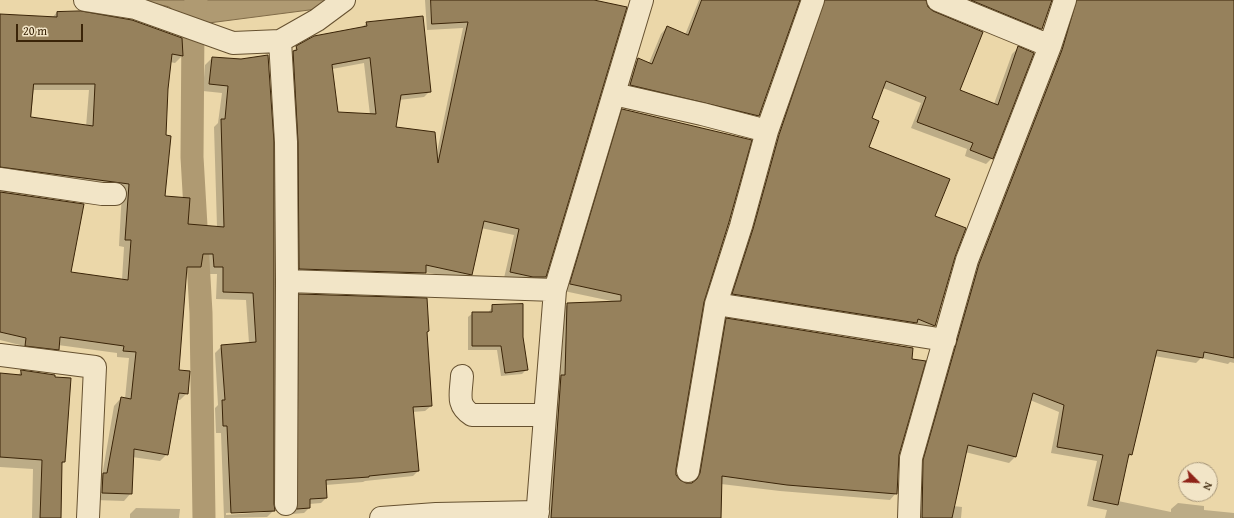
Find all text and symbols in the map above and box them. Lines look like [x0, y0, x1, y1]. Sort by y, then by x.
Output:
scale bar [18, 16, 85, 42]
text: 20 m [23, 22, 47, 39]
north arrow [1178, 462, 1218, 502]
text: N [1199, 480, 1217, 493]

